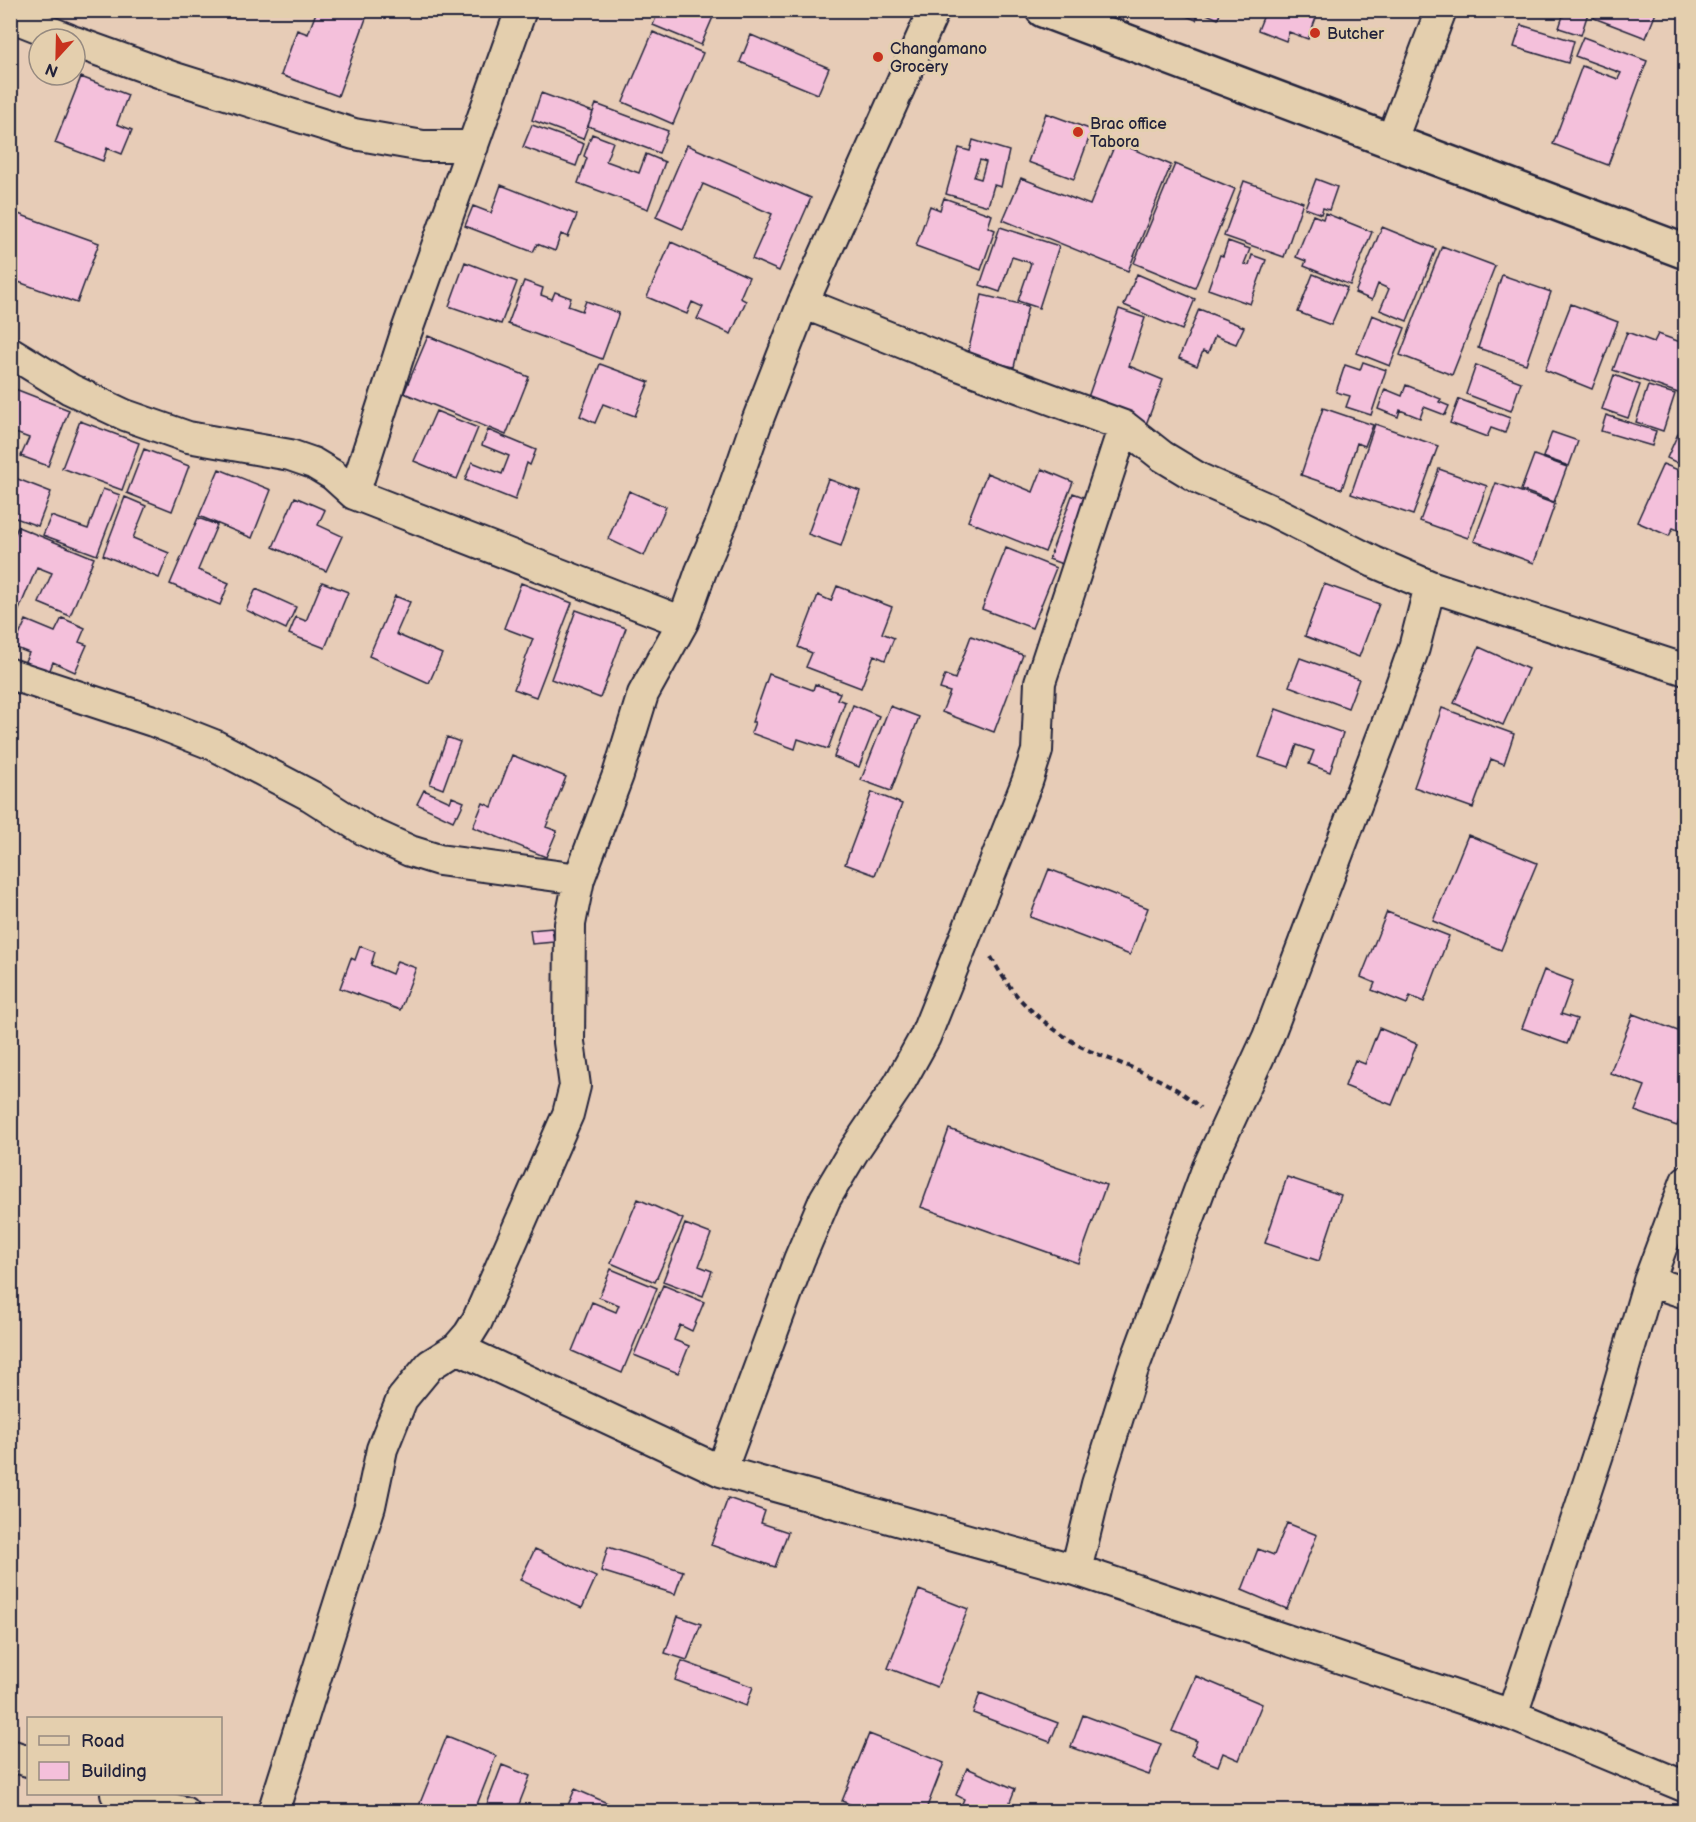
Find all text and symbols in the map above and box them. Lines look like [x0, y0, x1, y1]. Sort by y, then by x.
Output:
place label: Butcher [1327, 25, 1384, 44]
marker: Butcher [1308, 26, 1322, 40]
north arrow [27, 27, 87, 87]
place label: Changamano Grocery [890, 40, 987, 77]
marker: Changamano Grocery [871, 50, 885, 64]
text: N [43, 58, 61, 81]
place label: Brac office Tabora [1090, 115, 1167, 152]
marker: Brac office Tabora [1071, 125, 1085, 139]
legend [27, 1717, 222, 1795]
text: Road [81, 1731, 125, 1752]
text: Building [81, 1761, 147, 1782]

